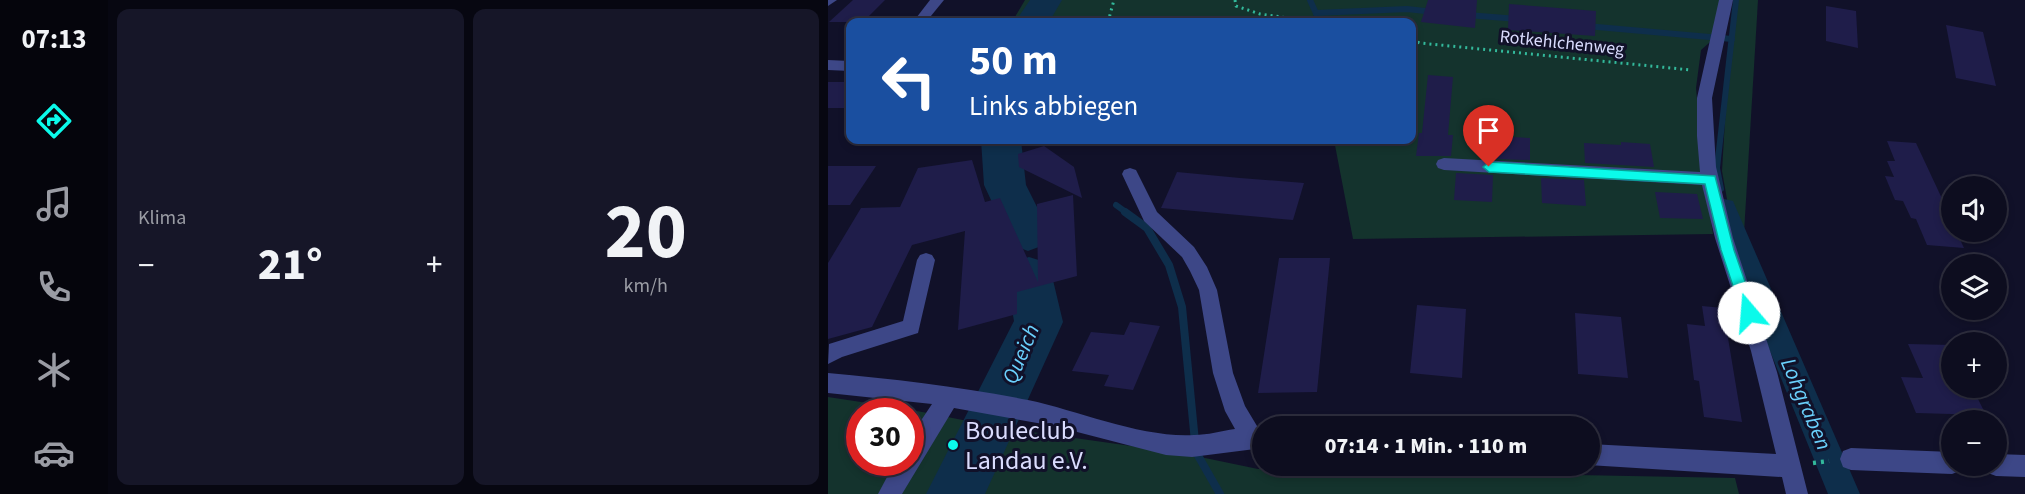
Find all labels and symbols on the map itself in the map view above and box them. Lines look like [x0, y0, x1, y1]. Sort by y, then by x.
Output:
street label: Rotkehlchenweg [1499, 24, 1625, 62]
pin [1463, 105, 1514, 167]
position arrow [1717, 281, 1781, 345]
water label: Queich [994, 319, 1048, 389]
water label: Lohgraben [1772, 353, 1840, 455]
speed limit sign: 30 [846, 398, 924, 476]
place label: Bouleclub Landau e.V. [965, 412, 1088, 479]
marker: Bouleclub Landau e.V. [946, 438, 960, 452]

